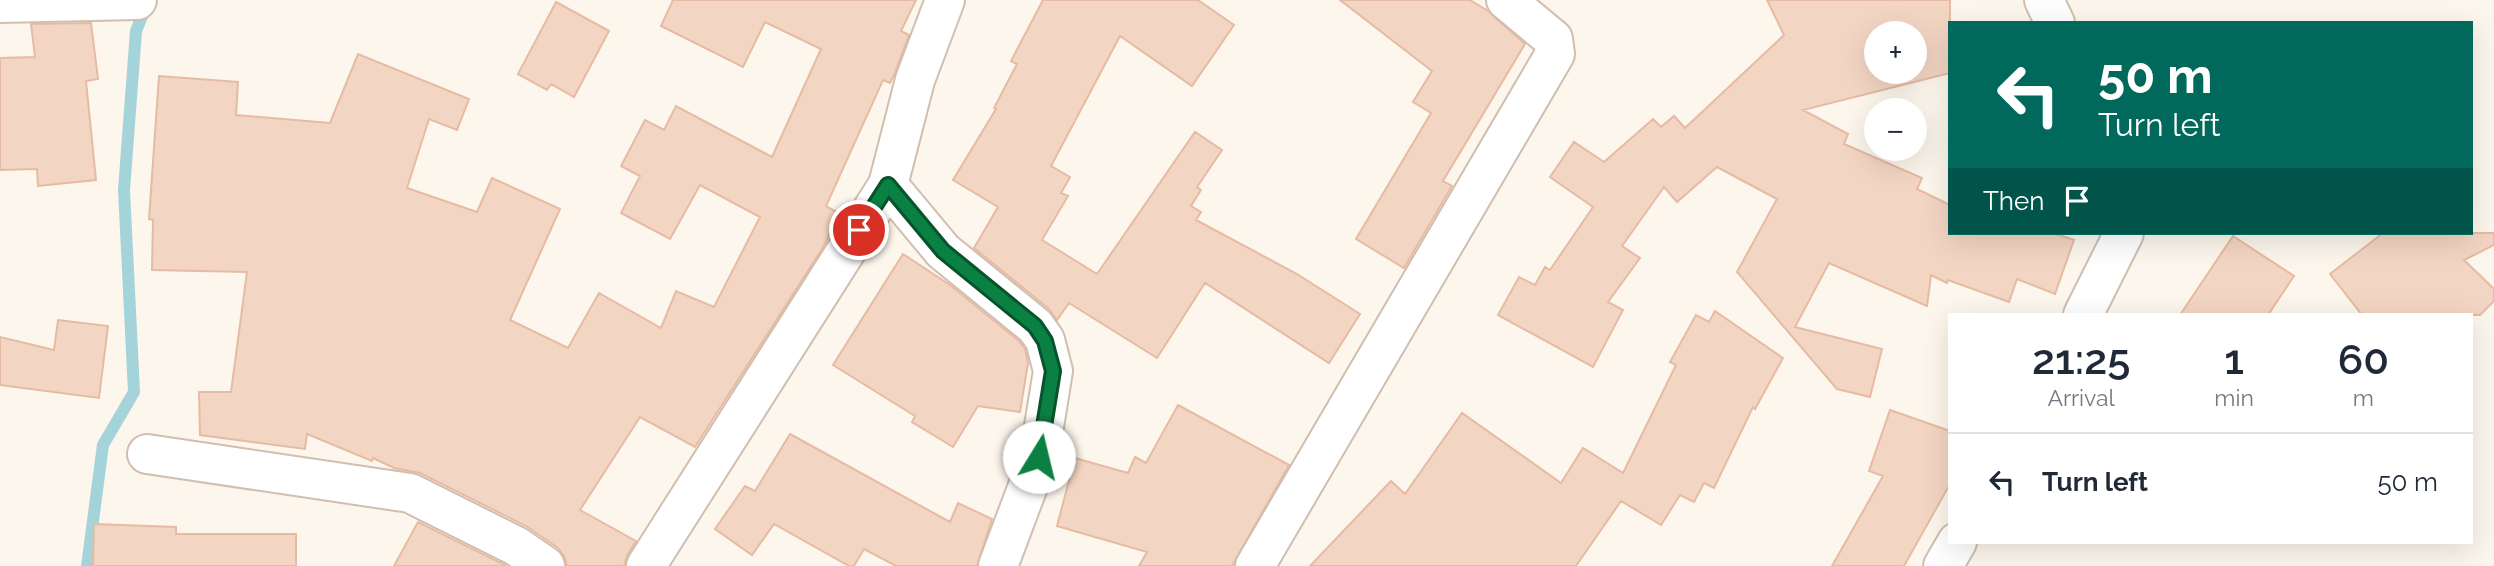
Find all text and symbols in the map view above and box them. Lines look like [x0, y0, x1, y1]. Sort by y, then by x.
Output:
map controls [1864, 21, 1927, 161]
button: + [1864, 21, 1927, 84]
text: 50 m [2098, 47, 2213, 104]
icon: left [1983, 49, 2074, 140]
button: − [1864, 98, 1927, 161]
text: Turn left [2098, 106, 2220, 143]
icon: arrive [2058, 182, 2096, 220]
text: Then [1983, 186, 2044, 216]
pin [829, 200, 889, 260]
icon: arrive [840, 211, 878, 249]
text: 21:25 [2032, 335, 2130, 384]
text: 1 [2224, 335, 2244, 384]
text: 60 [2338, 335, 2389, 384]
text: Arrival [2047, 384, 2115, 411]
text: min [2214, 384, 2254, 411]
text: m [2353, 384, 2374, 411]
position arrow [1002, 420, 1076, 494]
icon: left [1983, 463, 2021, 501]
text: Turn left [2042, 467, 2148, 497]
text: 50 m [2377, 467, 2438, 497]

